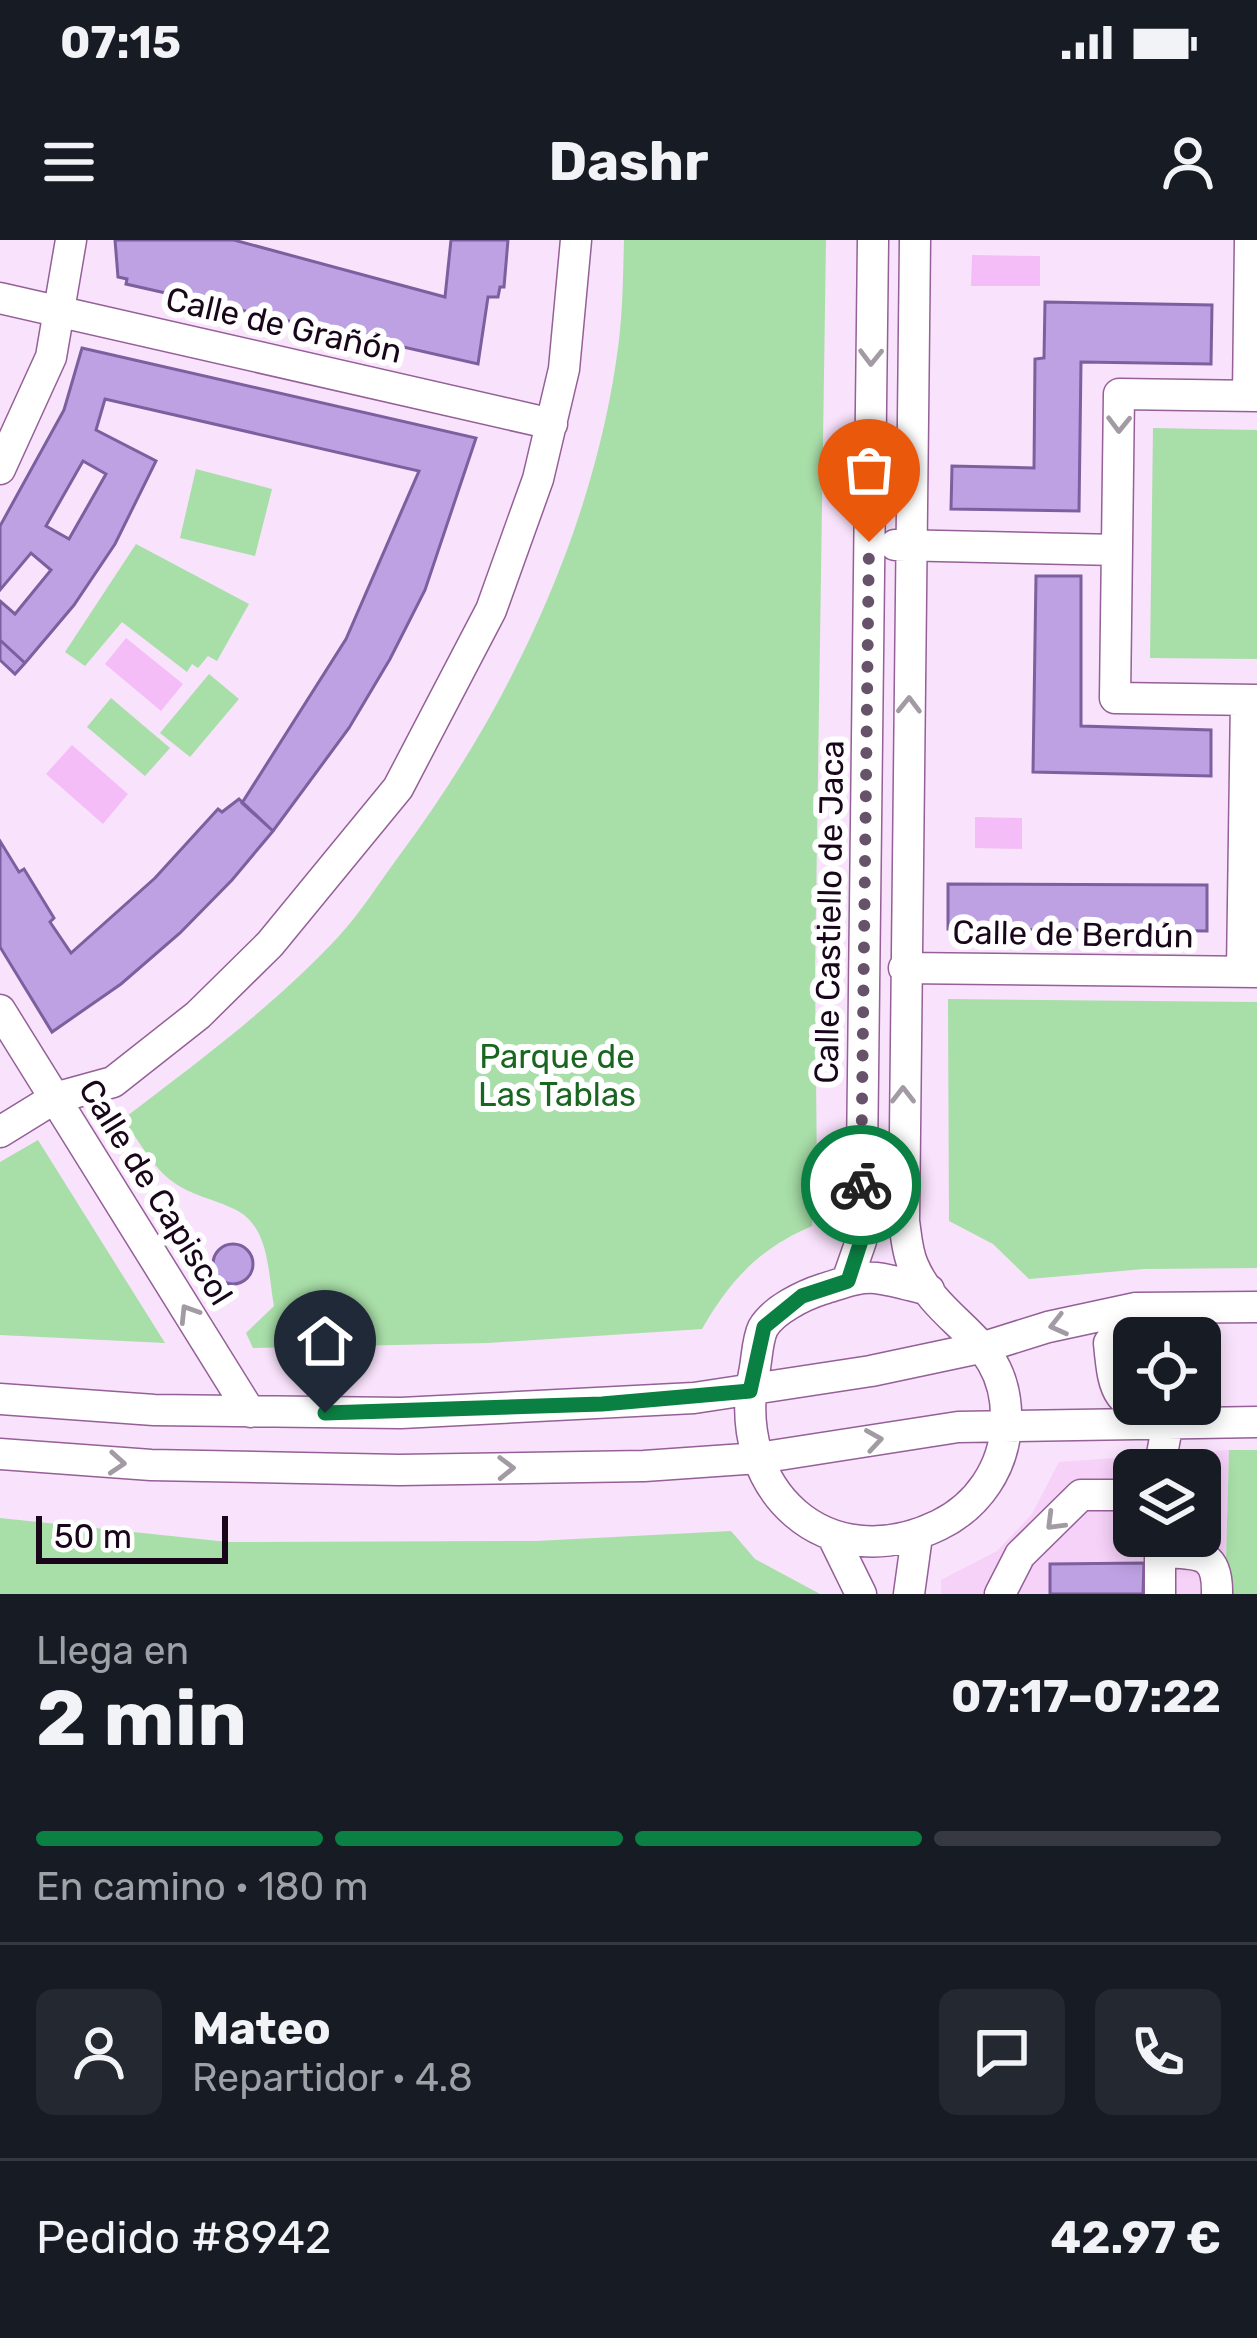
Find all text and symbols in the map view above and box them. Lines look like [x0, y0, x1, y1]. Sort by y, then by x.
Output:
text: 07:15 [60, 16, 181, 69]
icon: menu [36, 129, 102, 195]
icon: person [1155, 129, 1221, 195]
text: Dashr [548, 130, 709, 194]
street label: Calle de Grañón [162, 279, 406, 371]
one-way arrow [858, 349, 884, 367]
one-way arrow [1106, 415, 1132, 434]
pin [818, 419, 920, 542]
icon: bag [836, 437, 902, 503]
one-way arrow [896, 695, 922, 714]
street label: Calle Castiello de Jaca [807, 740, 851, 1084]
street label: Calle de Berdún [952, 912, 1194, 956]
park label: Parque de Las Tablas [478, 1037, 636, 1114]
street label: Calle de Capiscol [71, 1072, 241, 1312]
one-way arrow [890, 1085, 916, 1104]
courier [801, 1125, 921, 1245]
icon: bike [828, 1152, 894, 1218]
pin [274, 1290, 376, 1413]
one-way arrow [181, 1304, 203, 1326]
icon: home [292, 1308, 358, 1374]
one-way arrow [1048, 1311, 1069, 1336]
map controls [1113, 1317, 1221, 1557]
button: locate [1113, 1317, 1221, 1425]
one-way arrow [865, 1428, 884, 1454]
one-way arrow [108, 1449, 127, 1475]
button: layers [1113, 1449, 1221, 1557]
one-way arrow [497, 1456, 516, 1482]
one-way arrow [1046, 1508, 1068, 1530]
scale bar [36, 1510, 228, 1563]
text: 50 m [54, 1517, 132, 1556]
text: Llega en [36, 1628, 189, 1674]
text: 07:17–07:22 [951, 1670, 1221, 1723]
text: 2 min [36, 1672, 247, 1765]
text: En camino · 180 m [36, 1864, 368, 1910]
button: person [36, 1989, 162, 2115]
button: chat [939, 1989, 1065, 2115]
button: phone [1095, 1989, 1221, 2115]
text: Mateo [192, 2002, 331, 2055]
text: Repartidor · 4.8 [192, 2055, 473, 2101]
text: Pedido #8942 [36, 2211, 331, 2264]
text: 42.97 € [1051, 2211, 1221, 2264]

